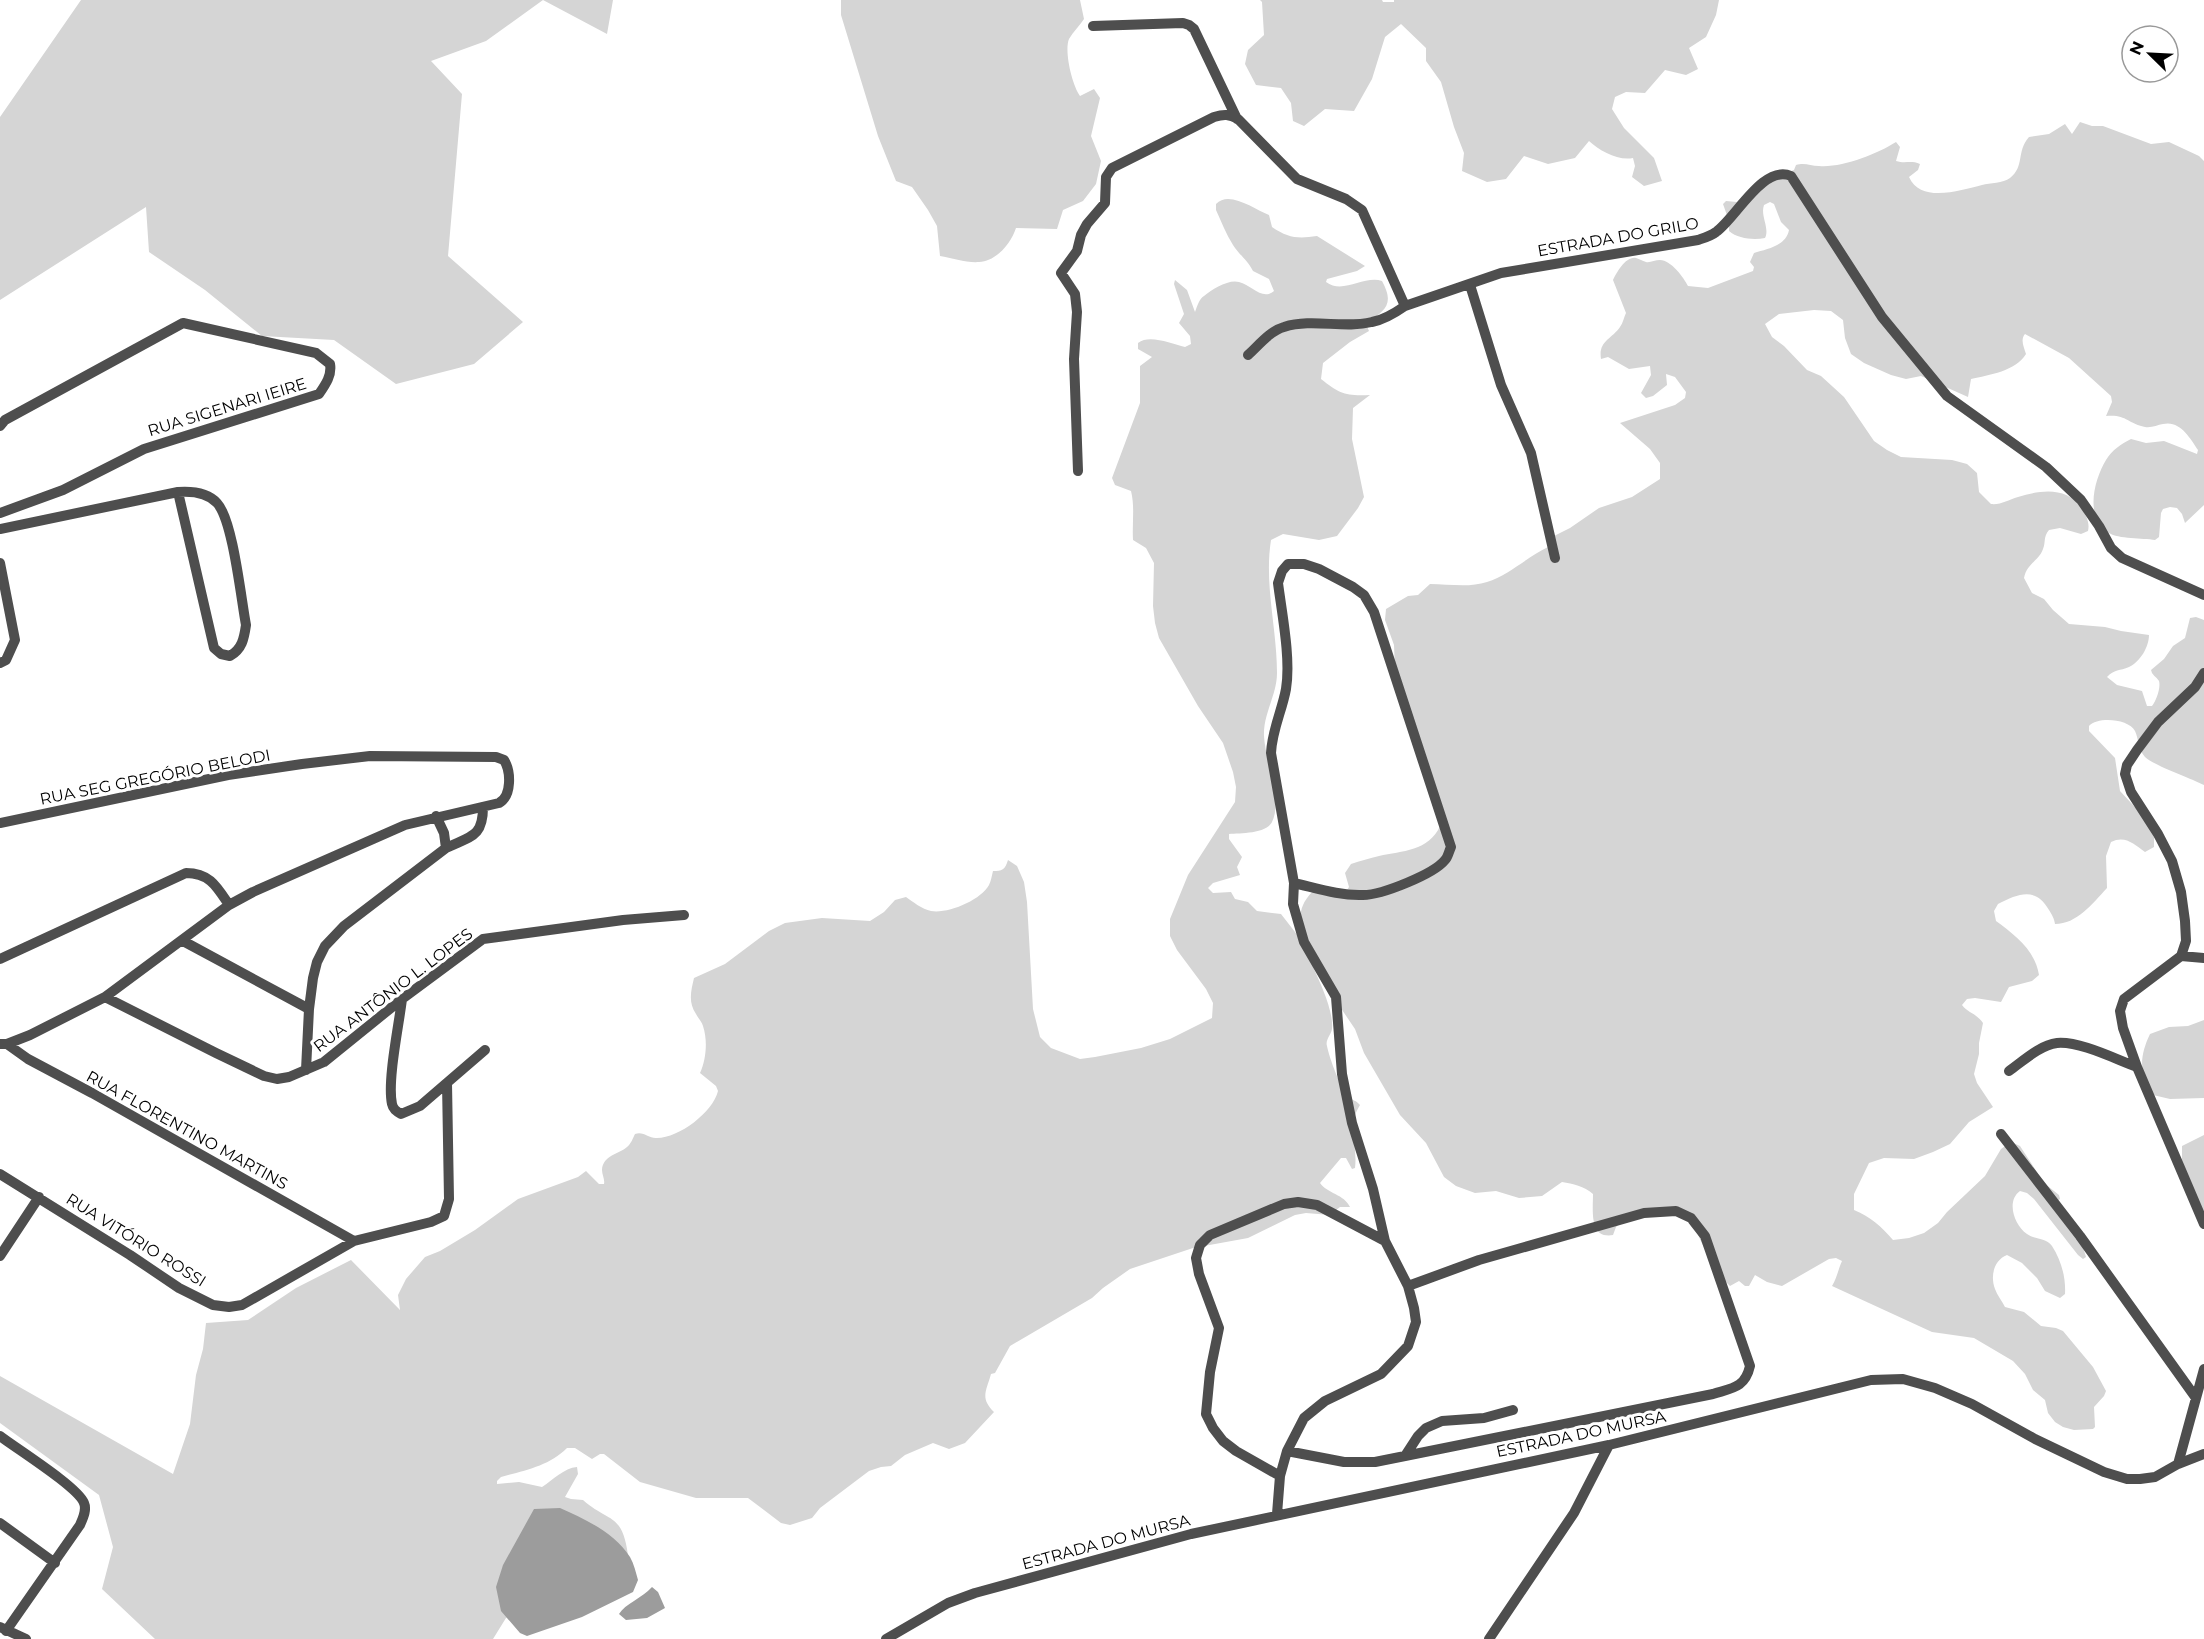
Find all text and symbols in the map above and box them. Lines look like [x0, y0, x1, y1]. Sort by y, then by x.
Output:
north arrow [2120, 24, 2180, 84]
text: N [2125, 38, 2148, 58]
street label: ESTRADA DO GRILO [1536, 213, 1700, 261]
street label: RUA SIGENARI IEIRE [145, 374, 309, 440]
street label: RUA SEG GREGÓRIO BELODI [38, 745, 272, 809]
street label: RUA ANTÔNIO L. LOPES [310, 924, 476, 1056]
street label: RUA FLORENTINO MARTINS [83, 1067, 291, 1193]
street label: RUA VITÓRIO ROSSI [63, 1189, 209, 1291]
street label: ESTRADA DO MURSA [1494, 1407, 1668, 1461]
street label: ESTRADA DO MURSA [1020, 1510, 1193, 1574]

